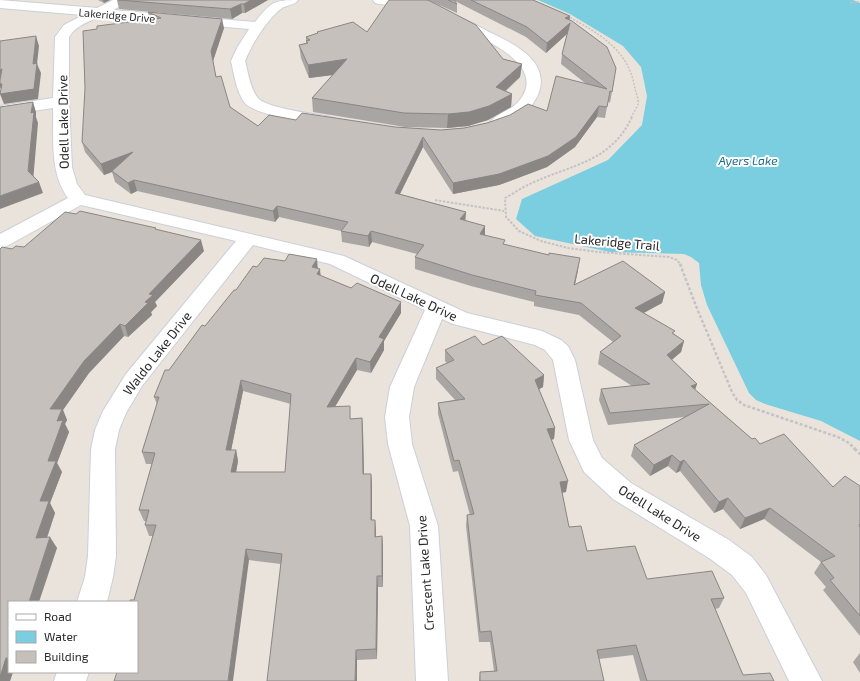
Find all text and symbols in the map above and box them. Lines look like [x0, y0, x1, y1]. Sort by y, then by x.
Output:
street label: Lakeridge Drive [78, 5, 156, 25]
street label: Odell Lake Drive [54, 75, 72, 169]
water label: Ayers Lake [717, 153, 778, 168]
street label: Lakeridge Trail [574, 230, 661, 254]
street label: Odell Lake Drive [368, 270, 460, 324]
street label: Waldo Lake Drive [119, 308, 195, 398]
street label: Odell Lake Drive [616, 481, 704, 545]
street label: Crescent Lake Drive [413, 515, 437, 631]
legend [8, 601, 138, 673]
text: Road [44, 609, 72, 623]
text: Water [44, 629, 78, 643]
text: Building [44, 649, 89, 663]

